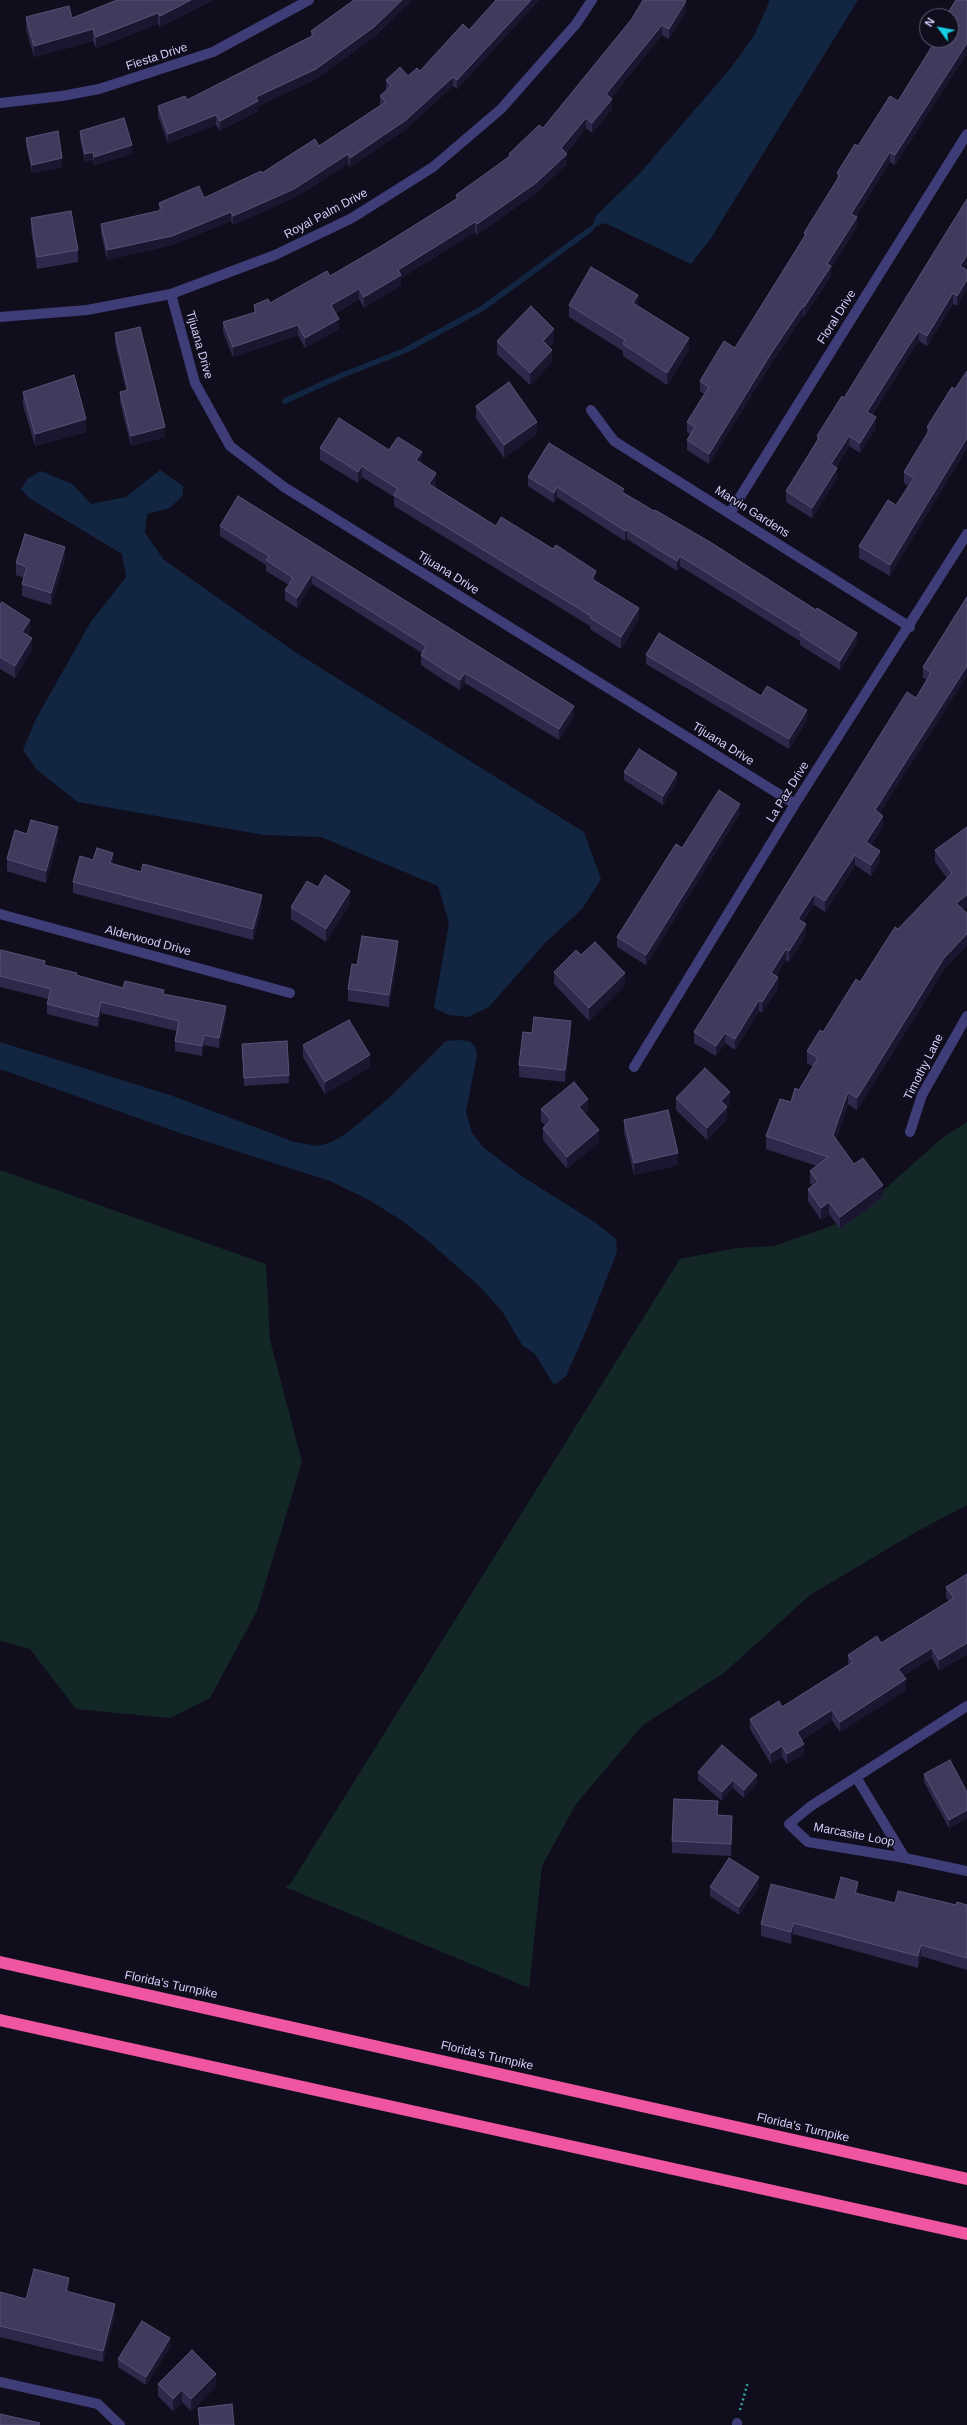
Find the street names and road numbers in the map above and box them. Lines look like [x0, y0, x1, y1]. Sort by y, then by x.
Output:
street label: Fiesta Drive [124, 40, 190, 74]
street label: Royal Palm Drive [282, 186, 370, 242]
street label: Floral Drive [815, 287, 859, 347]
street label: Tijuana Drive [182, 309, 216, 381]
street label: Marvin Gardens [712, 483, 792, 541]
street label: Tijuana Drive [414, 548, 482, 598]
street label: Tijuana Drive [689, 719, 757, 769]
street label: La Paz Drive [764, 759, 812, 825]
street label: Alderwood Drive [104, 923, 192, 959]
street label: Timothy Lane [901, 1032, 947, 1102]
street label: Marcasite Loop [812, 1820, 896, 1850]
street label: Florida's Turnpike [123, 1968, 219, 2002]
street label: Florida's Turnpike [439, 2038, 535, 2074]
street label: Florida's Turnpike [755, 2110, 851, 2146]

